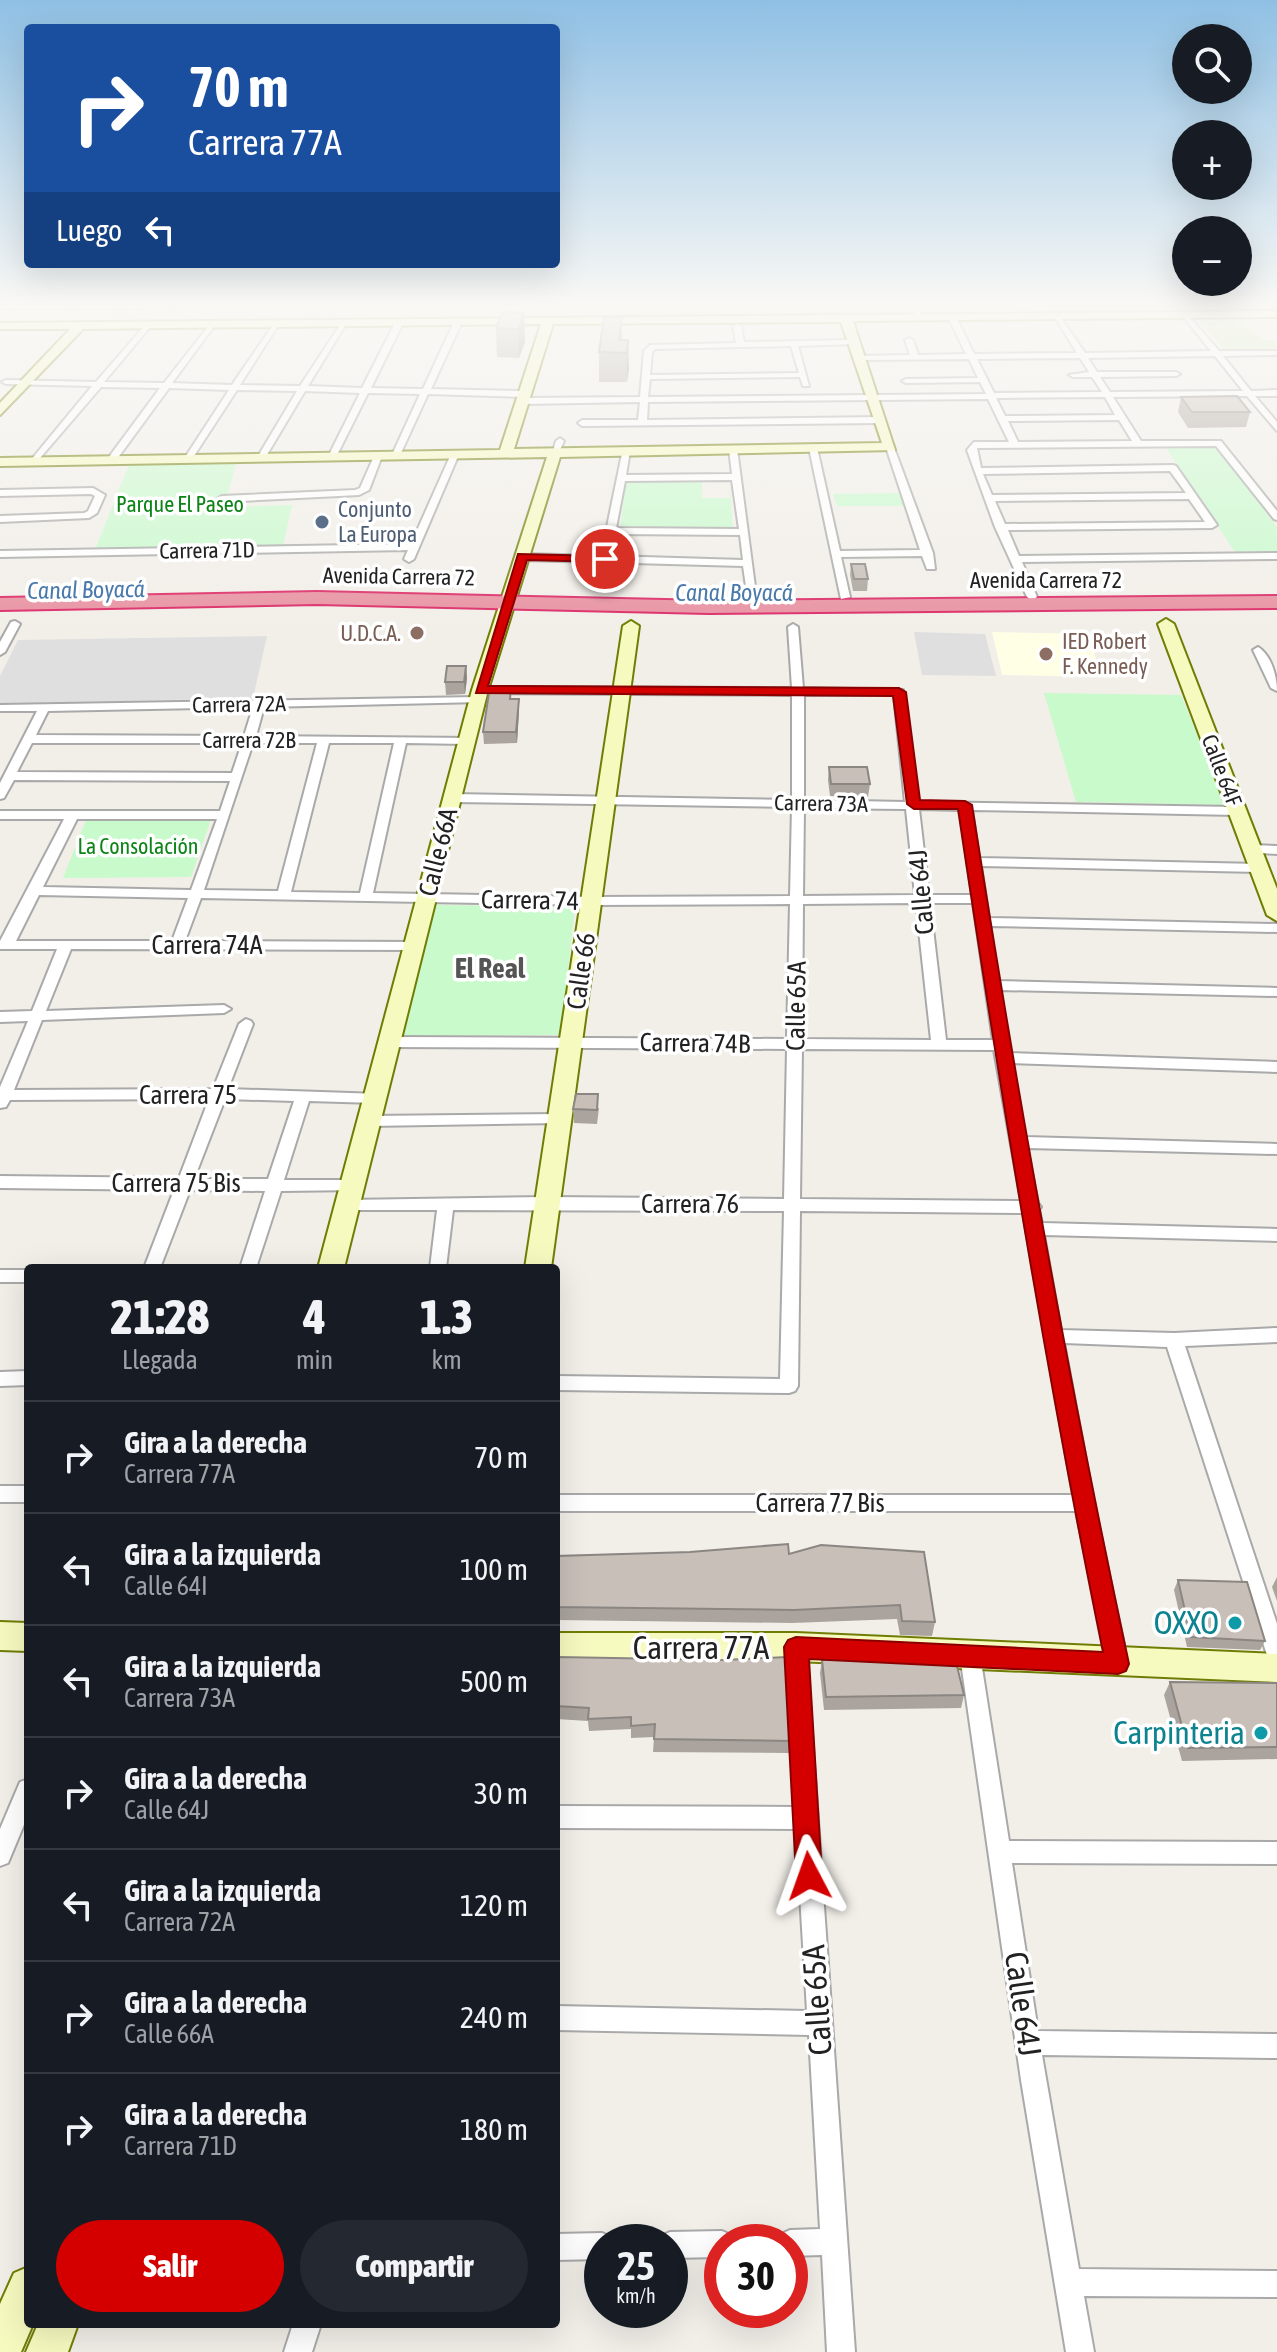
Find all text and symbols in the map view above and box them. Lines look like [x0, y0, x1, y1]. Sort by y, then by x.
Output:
map controls [1172, 24, 1252, 296]
button: search [1172, 24, 1252, 104]
text: 70 m [188, 55, 289, 119]
icon: right [56, 56, 160, 160]
button: + [1172, 120, 1252, 200]
text: Carrera 77A [188, 121, 342, 163]
icon: left [138, 208, 182, 252]
text: Luego [56, 213, 122, 247]
button: − [1172, 216, 1252, 296]
park label: Parque El Paseo [116, 491, 244, 517]
place label: Conjunto La Europa [338, 496, 417, 547]
marker: Conjunto La Europa [313, 513, 331, 531]
pin [571, 525, 639, 593]
street label: Carrera 71D [159, 536, 255, 564]
icon: arrive [583, 537, 627, 581]
street label: Avenida Carrera 72 [323, 562, 475, 590]
street label: Avenida Carrera 72 [970, 567, 1122, 593]
water label: Canal Boyacá [27, 575, 145, 604]
water label: Canal Boyacá [675, 579, 793, 606]
place label: U.D.C.A. [340, 620, 401, 646]
marker: U.D.C.A. [408, 624, 426, 642]
place label: IED Robert F. Kennedy [1062, 628, 1148, 679]
marker: IED Robert F. Kennedy [1037, 645, 1055, 663]
street label: Carrera 72A [192, 690, 286, 718]
street label: Carrera 72B [202, 727, 296, 753]
street label: Calle 64F [1197, 731, 1247, 809]
street label: Carrera 73A [774, 789, 868, 817]
street label: Calle 66A [413, 805, 463, 899]
park label: La Consolación [77, 833, 199, 859]
street label: Calle 64J [902, 848, 940, 936]
street label: Carrera 74 [481, 884, 579, 916]
street label: Carrera 74A [152, 930, 263, 960]
street label: Calle 66 [561, 931, 601, 1011]
district label: El Real [455, 952, 526, 984]
street label: Calle 65A [780, 961, 812, 1051]
street label: Carrera 74B [639, 1027, 751, 1059]
street label: Carrera 75 [139, 1080, 237, 1110]
street label: Carrera 75 Bis [111, 1168, 241, 1198]
street label: Carrera 76 [641, 1189, 739, 1219]
text: 21:28 [111, 1289, 209, 1344]
text: 4 [303, 1289, 326, 1344]
text: 1.3 [420, 1289, 473, 1344]
text: Llegada [122, 1345, 198, 1375]
text: min [296, 1345, 333, 1375]
text: km [432, 1345, 462, 1375]
text: Gira a la derecha [124, 1425, 307, 1459]
icon: right [56, 1435, 100, 1479]
text: 70 m [474, 1440, 528, 1474]
text: Carrera 77A [124, 1459, 235, 1489]
street label: Carrera 77 Bis [755, 1488, 885, 1518]
text: Gira a la izquierda [124, 1537, 321, 1571]
icon: left [56, 1547, 100, 1591]
text: 100 m [460, 1552, 528, 1586]
text: Calle 64I [124, 1571, 208, 1601]
place label: OXXO [1154, 1604, 1219, 1641]
marker: OXXO [1226, 1614, 1244, 1632]
street label: Carrera 77A [633, 1629, 770, 1666]
text: Gira a la izquierda [124, 1649, 321, 1683]
icon: left [56, 1659, 100, 1703]
text: 500 m [460, 1664, 528, 1698]
text: Carrera 73A [124, 1683, 235, 1713]
place label: Carpinteria [1113, 1714, 1245, 1751]
marker: Carpinteria [1252, 1724, 1270, 1742]
text: Gira a la derecha [124, 1761, 307, 1795]
icon: right [56, 1771, 100, 1815]
text: 30 m [474, 1776, 528, 1810]
text: Calle 64J [124, 1795, 209, 1825]
position arrow [767, 1834, 851, 1918]
text: Gira a la izquierda [124, 1873, 321, 1907]
icon: left [56, 1883, 100, 1927]
text: 120 m [460, 1888, 528, 1922]
text: Carrera 72A [124, 1907, 235, 1937]
street label: Calle 65A [794, 1943, 839, 2056]
street label: Calle 64J [998, 1949, 1049, 2059]
text: Gira a la derecha [124, 1985, 307, 2019]
icon: right [56, 1995, 100, 2039]
text: 240 m [460, 2000, 528, 2034]
text: Calle 66A [124, 2019, 214, 2049]
text: Gira a la derecha [124, 2097, 307, 2131]
icon: right [56, 2107, 100, 2151]
text: 180 m [460, 2112, 528, 2146]
text: Carrera 71D [124, 2131, 237, 2161]
button: Salir [56, 2220, 284, 2312]
button: Compartir [300, 2220, 528, 2312]
speed limit sign: 30 [704, 2224, 808, 2328]
text: 25 [617, 2243, 655, 2288]
text: km/h [616, 2284, 656, 2307]

